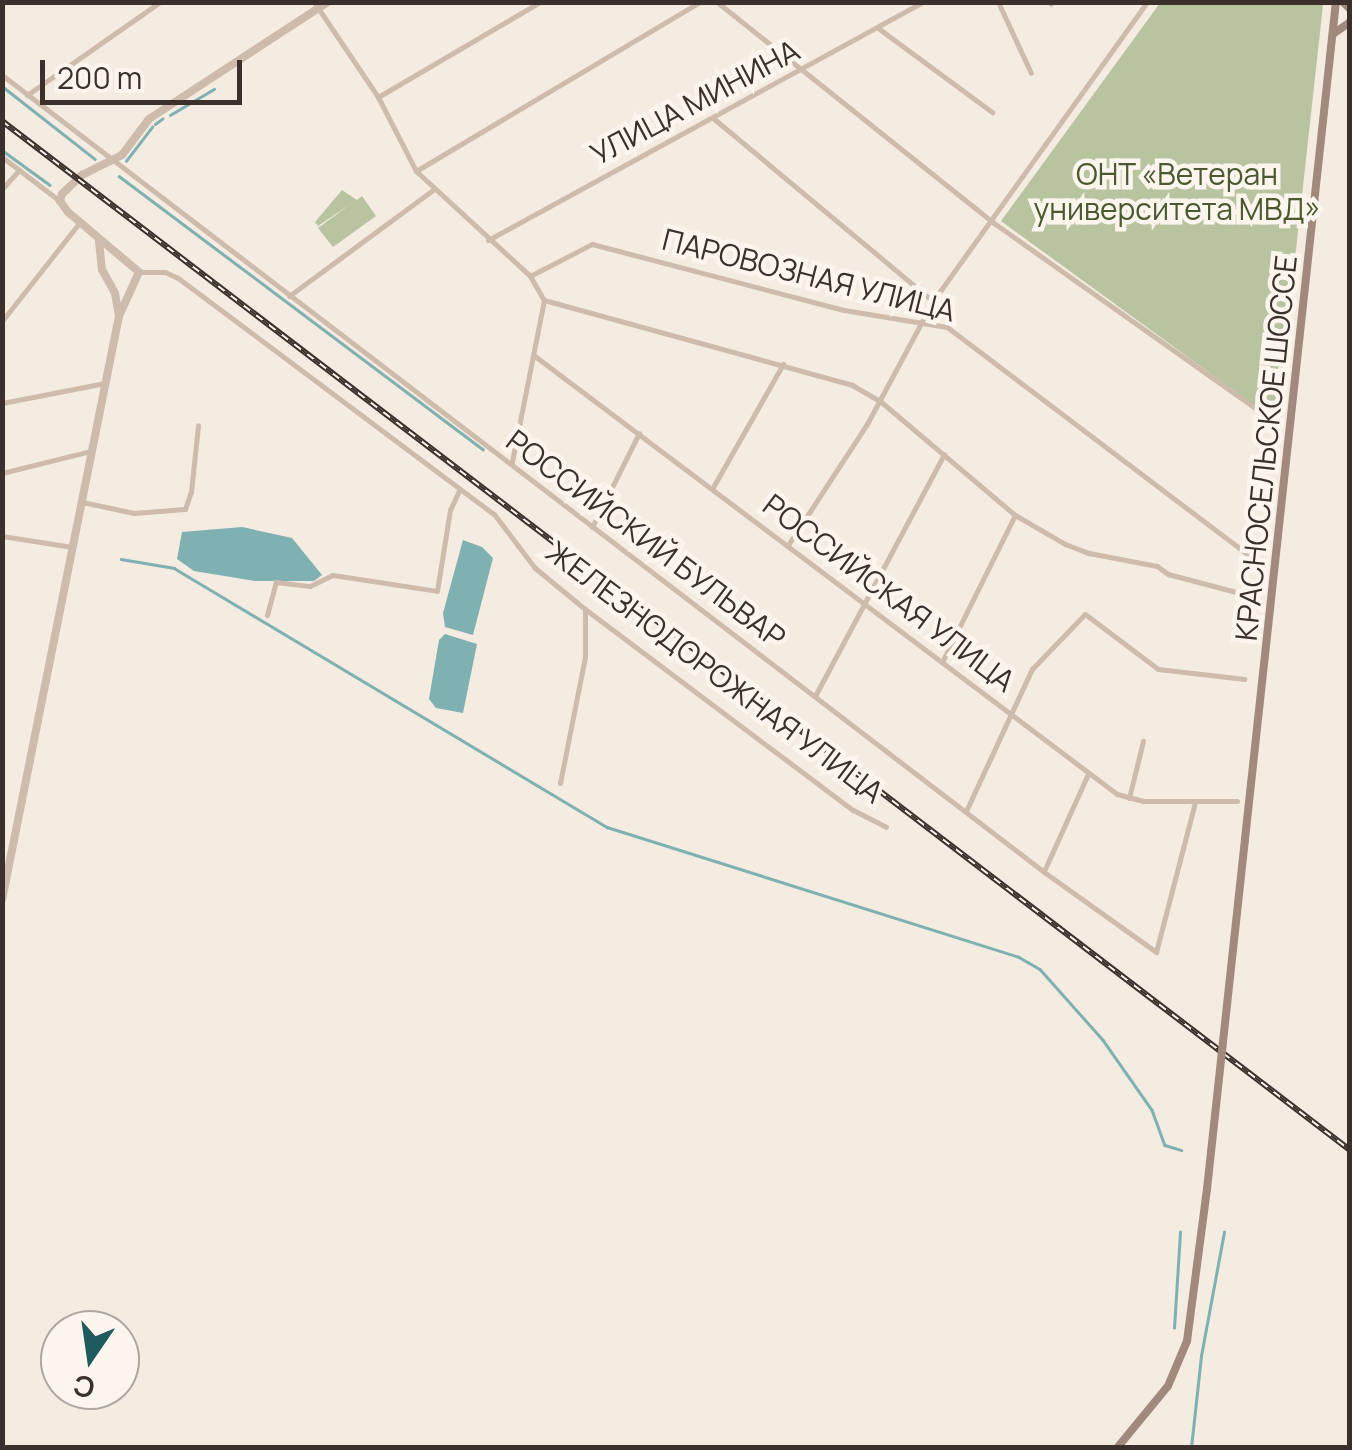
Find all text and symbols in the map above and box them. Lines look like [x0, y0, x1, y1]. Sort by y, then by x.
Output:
street label: УЛИЦА МИНИНА [585, 32, 805, 172]
scale bar [45, 40, 248, 102]
text: 200 m [57, 57, 142, 98]
park label: ОНТ «Ветеран университета МВД» [1033, 156, 1321, 226]
street label: ПАРОВОЗНАЯ УЛИЦА [659, 221, 959, 329]
street label: КРАСНОСЕЛЬСКОЕ ШОССЕ [1228, 253, 1304, 643]
street label: РОССИЙСКИЙ БУЛЬВАР [499, 422, 793, 656]
street label: РОССИЙСКАЯ УЛИЦА [756, 487, 1022, 699]
street label: ЖЕЛЕЗНОДОРОЖНАЯ УЛИЦА [539, 534, 891, 810]
north arrow [40, 1310, 140, 1410]
text: С [69, 1366, 98, 1408]

